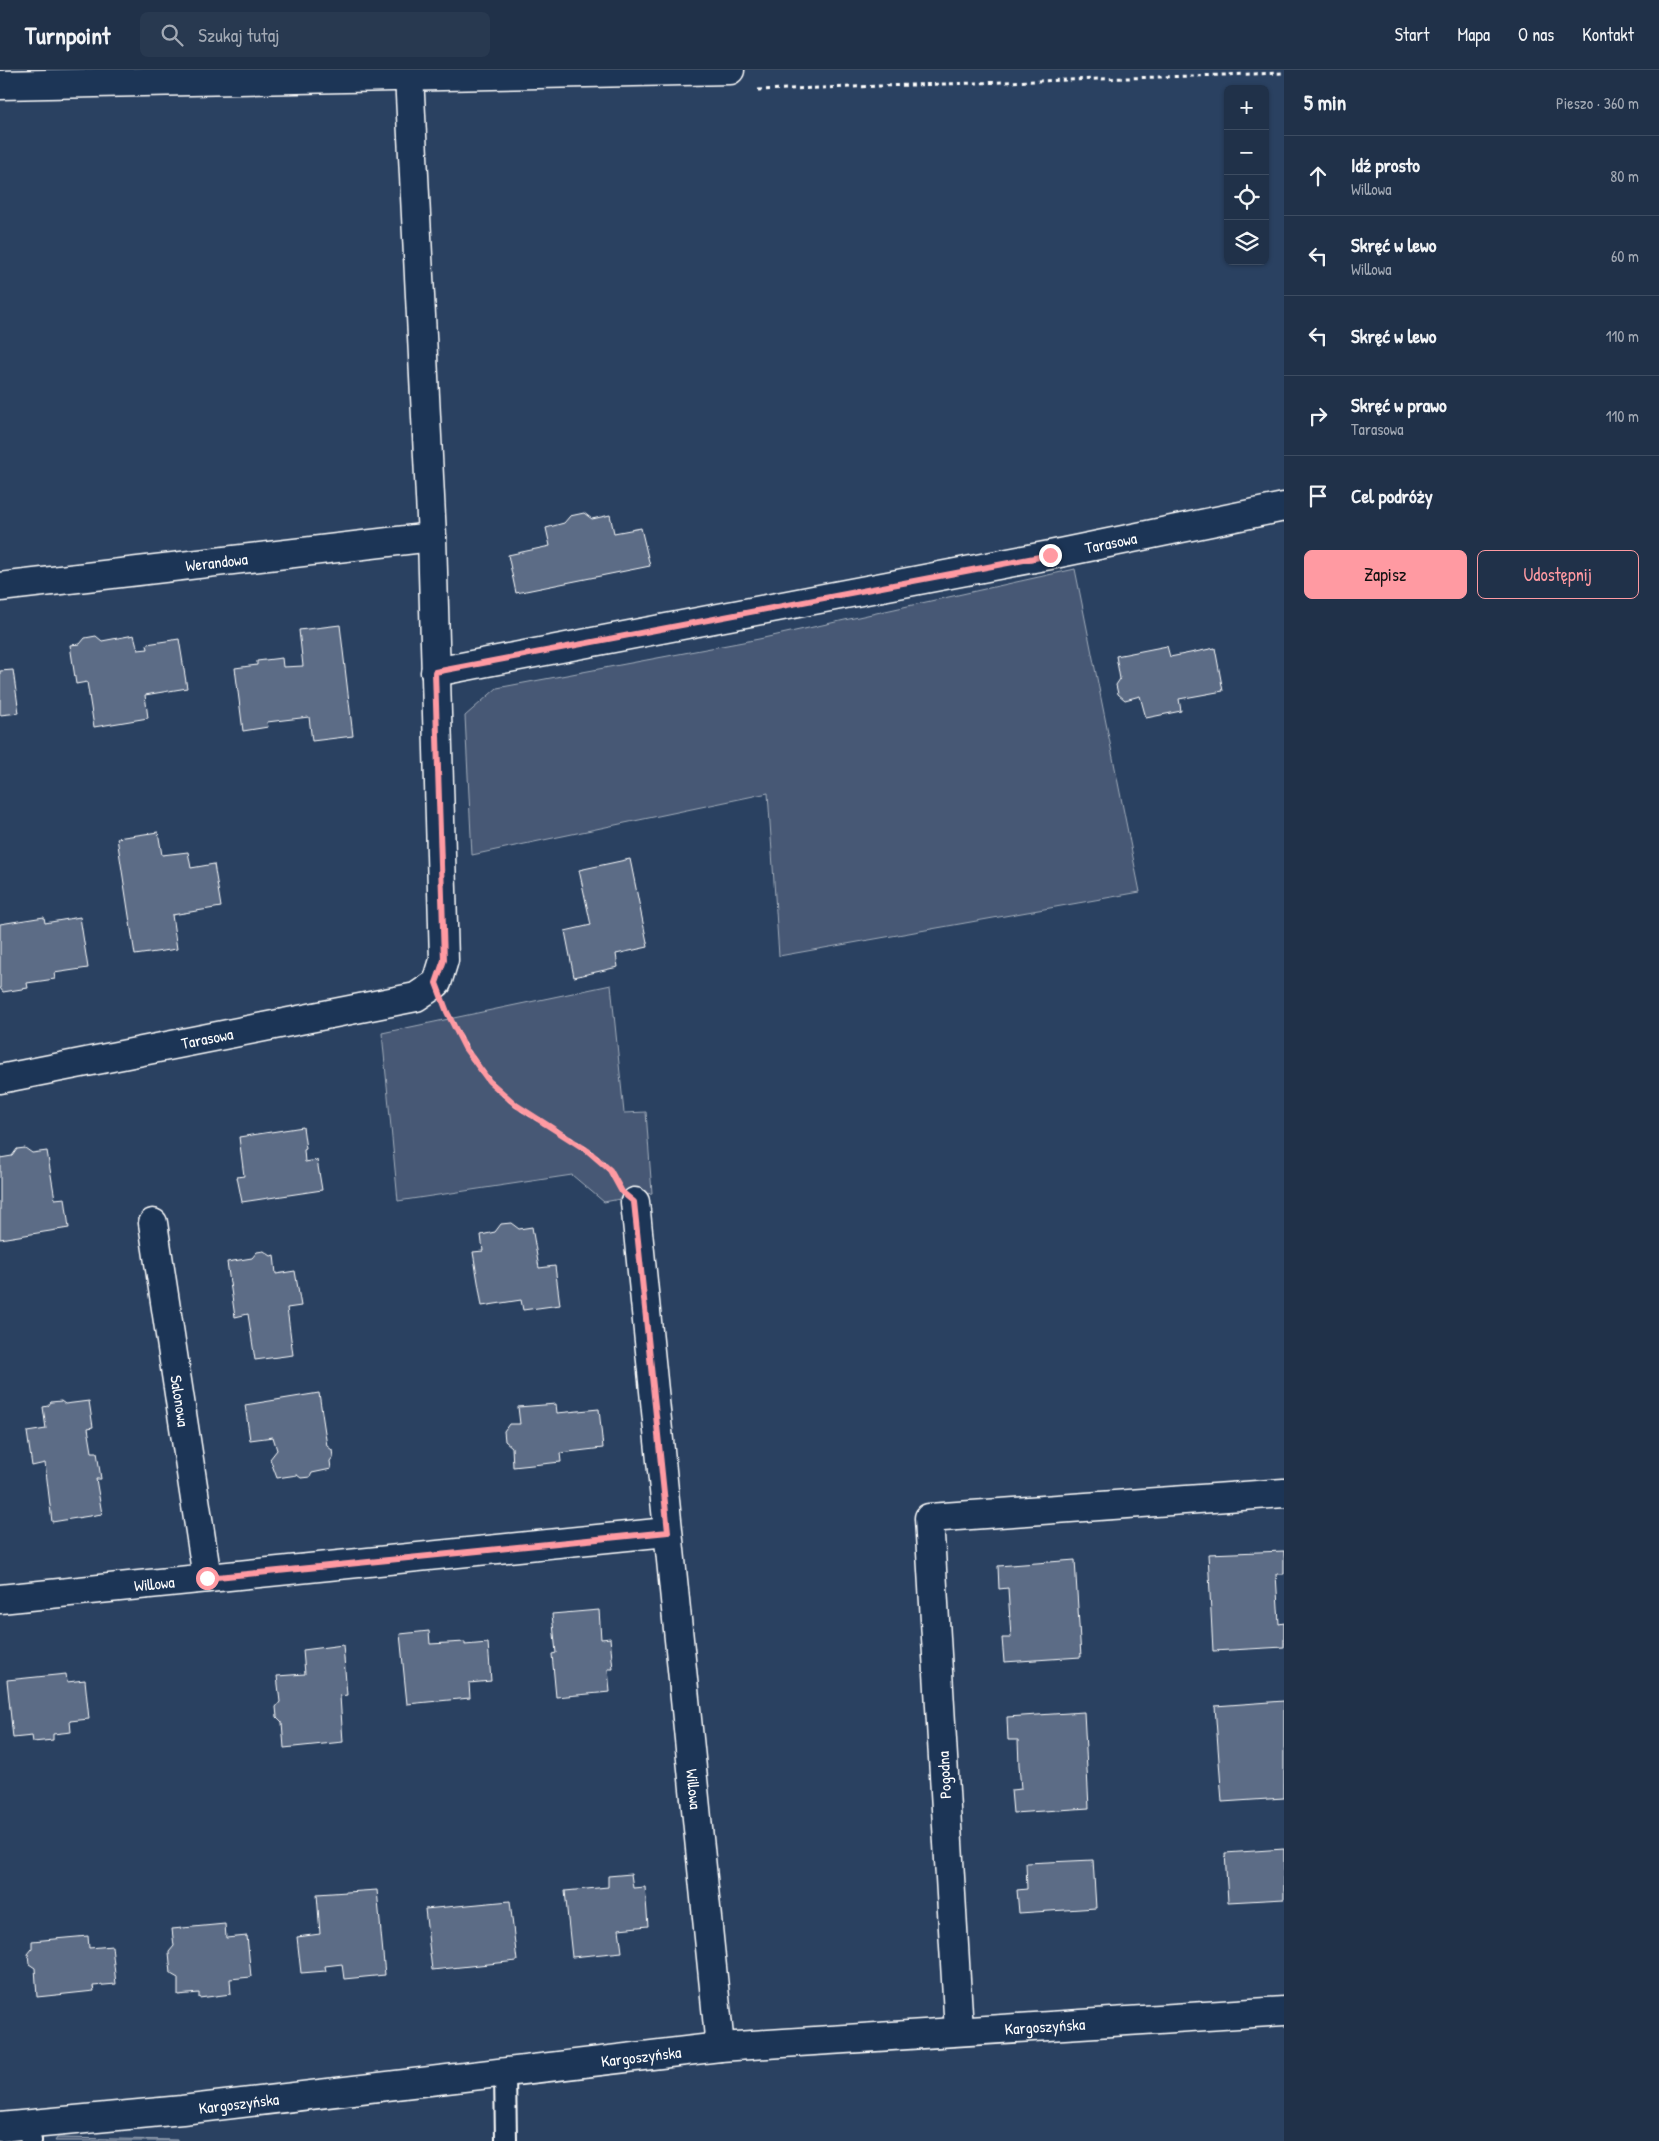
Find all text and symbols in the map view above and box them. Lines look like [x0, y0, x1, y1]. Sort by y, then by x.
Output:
search box [140, 12, 490, 57]
text: Turnpoint [25, 19, 110, 51]
icon: search [158, 21, 186, 49]
text: Szukaj tutaj [198, 22, 280, 48]
text: Start [1395, 22, 1429, 47]
text: Mapa [1457, 22, 1490, 47]
text: O nas [1518, 22, 1554, 47]
text: Kontakt [1582, 22, 1634, 47]
map controls [1224, 85, 1269, 265]
button: + [1224, 85, 1269, 130]
text: 5 min [1304, 88, 1346, 117]
text: Pieszo · 360 m [1556, 92, 1639, 114]
button: − [1224, 130, 1269, 175]
text: Idź prosto [1351, 152, 1420, 178]
icon: ahead [1304, 162, 1332, 190]
text: 80 m [1610, 165, 1639, 187]
button: locate [1224, 175, 1269, 220]
text: Willowa [1351, 178, 1391, 200]
button: layers [1224, 220, 1269, 265]
text: Skręć w lewo [1351, 232, 1436, 258]
icon: left [1304, 242, 1332, 270]
text: 60 m [1611, 245, 1639, 267]
text: Willowa [1351, 258, 1391, 280]
icon: left [1304, 322, 1332, 350]
text: Skręć w lewo [1351, 323, 1436, 349]
text: 110 m [1606, 325, 1639, 347]
text: Skręć w prawo [1351, 392, 1447, 418]
icon: right [1304, 402, 1332, 430]
text: 110 m [1606, 405, 1639, 427]
text: Tarasowa [1351, 418, 1403, 440]
icon: arrive [1304, 482, 1332, 510]
text: Cel podróży [1351, 483, 1433, 509]
street label: Tarasowa [1083, 526, 1139, 559]
route end [1039, 544, 1062, 567]
street label: Werandowa [184, 547, 249, 576]
button: Zapisz [1304, 550, 1467, 599]
button: Udostępnij [1477, 550, 1639, 599]
street label: Tarasowa [179, 1022, 235, 1054]
street label: Salonowa [165, 1374, 195, 1428]
route start [196, 1567, 219, 1590]
street label: Willowa [133, 1571, 175, 1596]
street label: Pogodna [932, 1751, 956, 1799]
street label: Willowa [681, 1768, 707, 1810]
street label: Kargoszyńska [1004, 2013, 1086, 2040]
street label: Kargoszyńska [600, 2041, 682, 2072]
street label: Kargoszyńska [198, 2088, 280, 2119]

